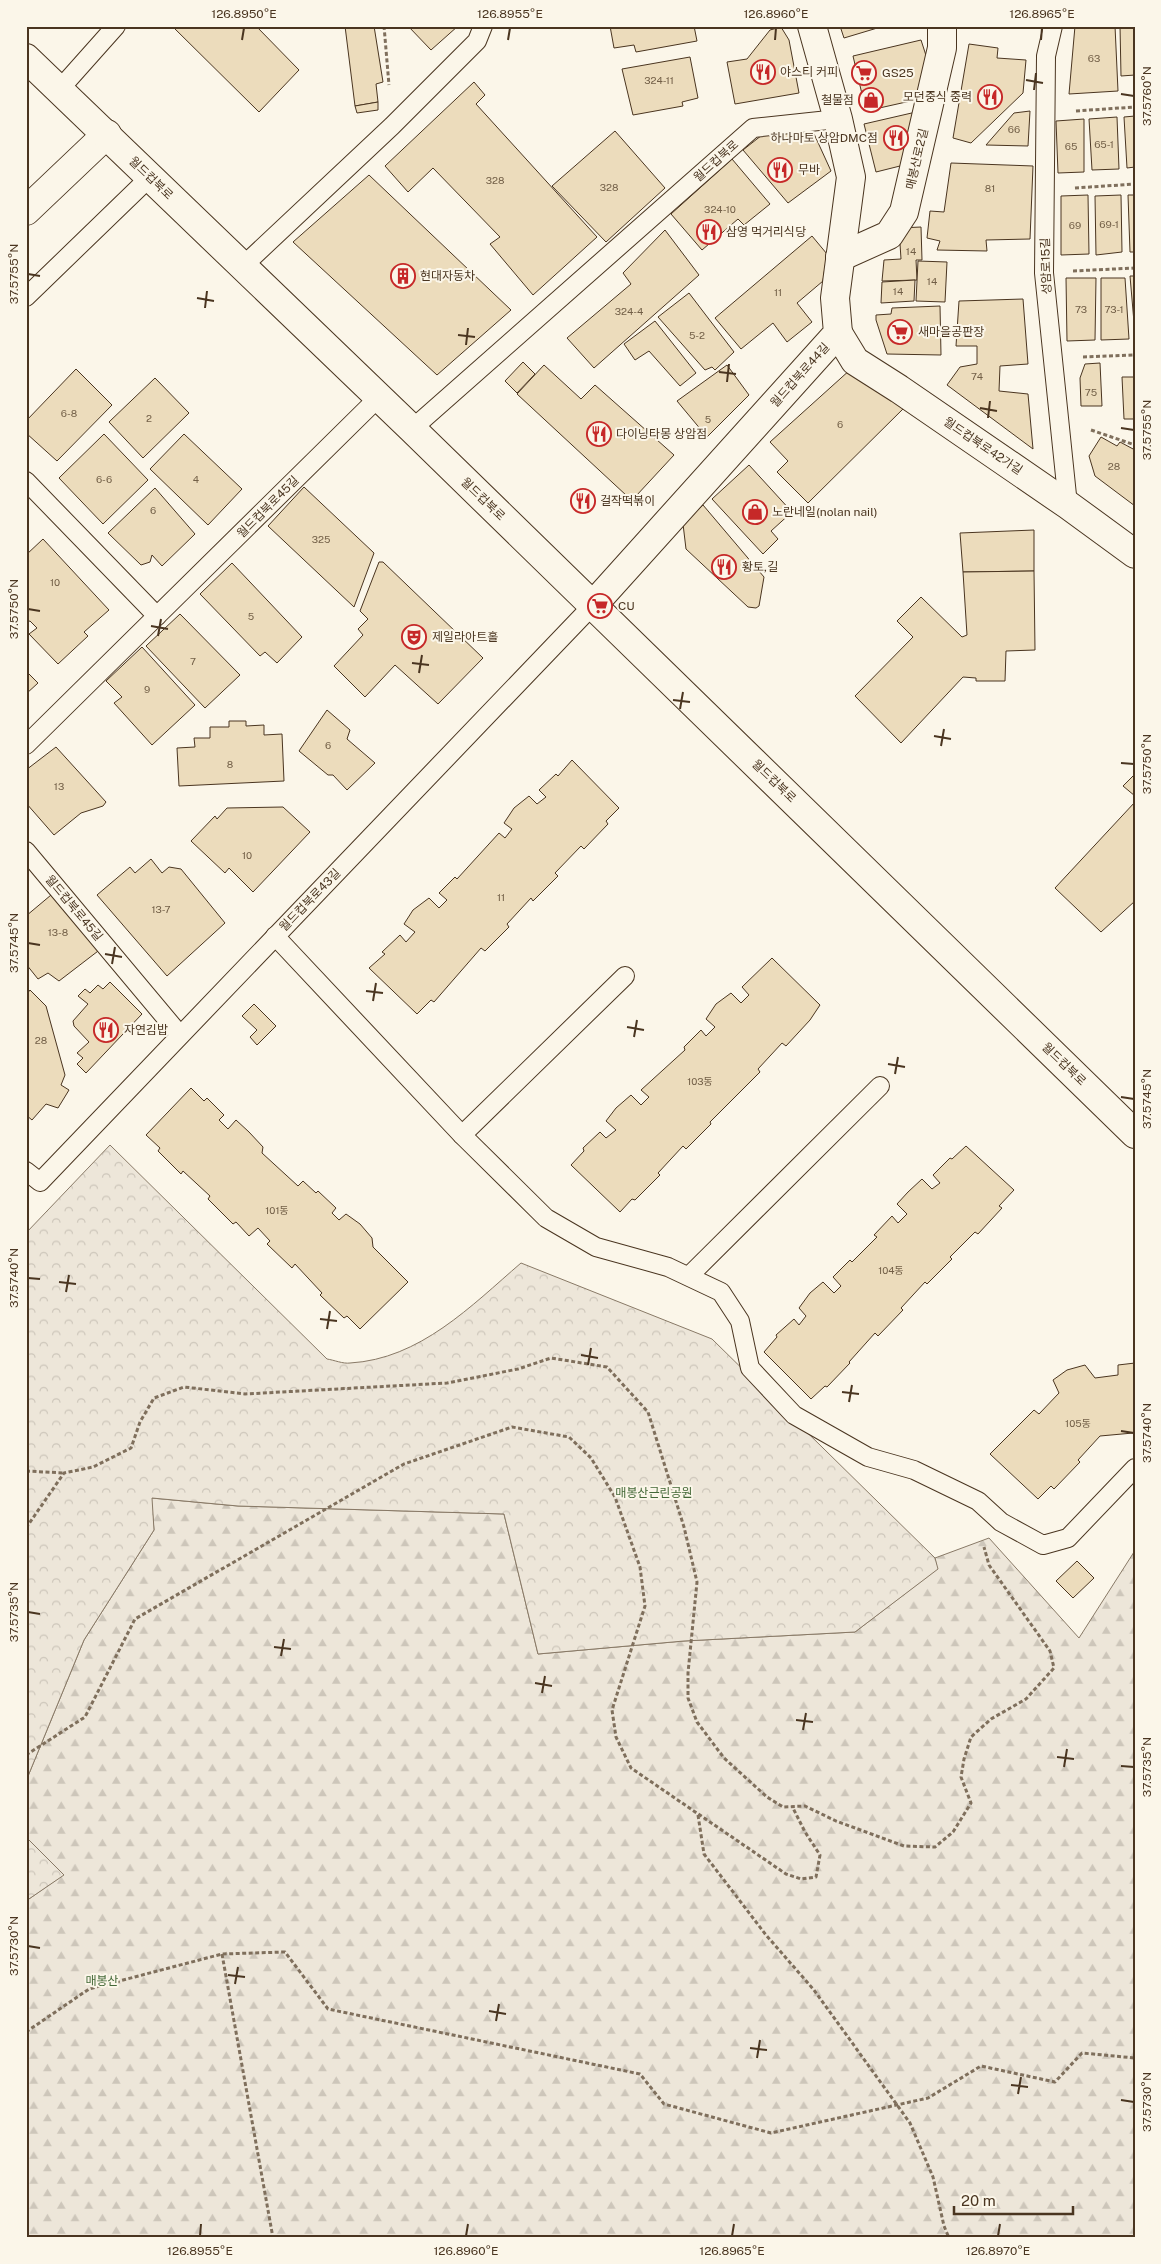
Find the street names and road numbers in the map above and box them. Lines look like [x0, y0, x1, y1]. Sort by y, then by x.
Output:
street label: 매봉산로2길 [903, 127, 931, 191]
street label: 월드컵북로 [691, 137, 741, 185]
street label: 월드컵북로 [126, 154, 176, 202]
street label: 성암로15길 [1038, 237, 1054, 295]
street label: 월드컵북로44길 [768, 340, 832, 410]
street label: 월드컵북로42가길 [941, 414, 1025, 478]
street label: 월드컵북로45길 [234, 473, 302, 541]
street label: 월드컵북로 [458, 475, 508, 523]
street label: 월드컵북로 [749, 757, 799, 805]
street label: 월드컵북로43길 [277, 866, 343, 934]
street label: 월드컵북로45길 [42, 872, 106, 944]
street label: 월드컵북로 [1039, 1040, 1089, 1088]

